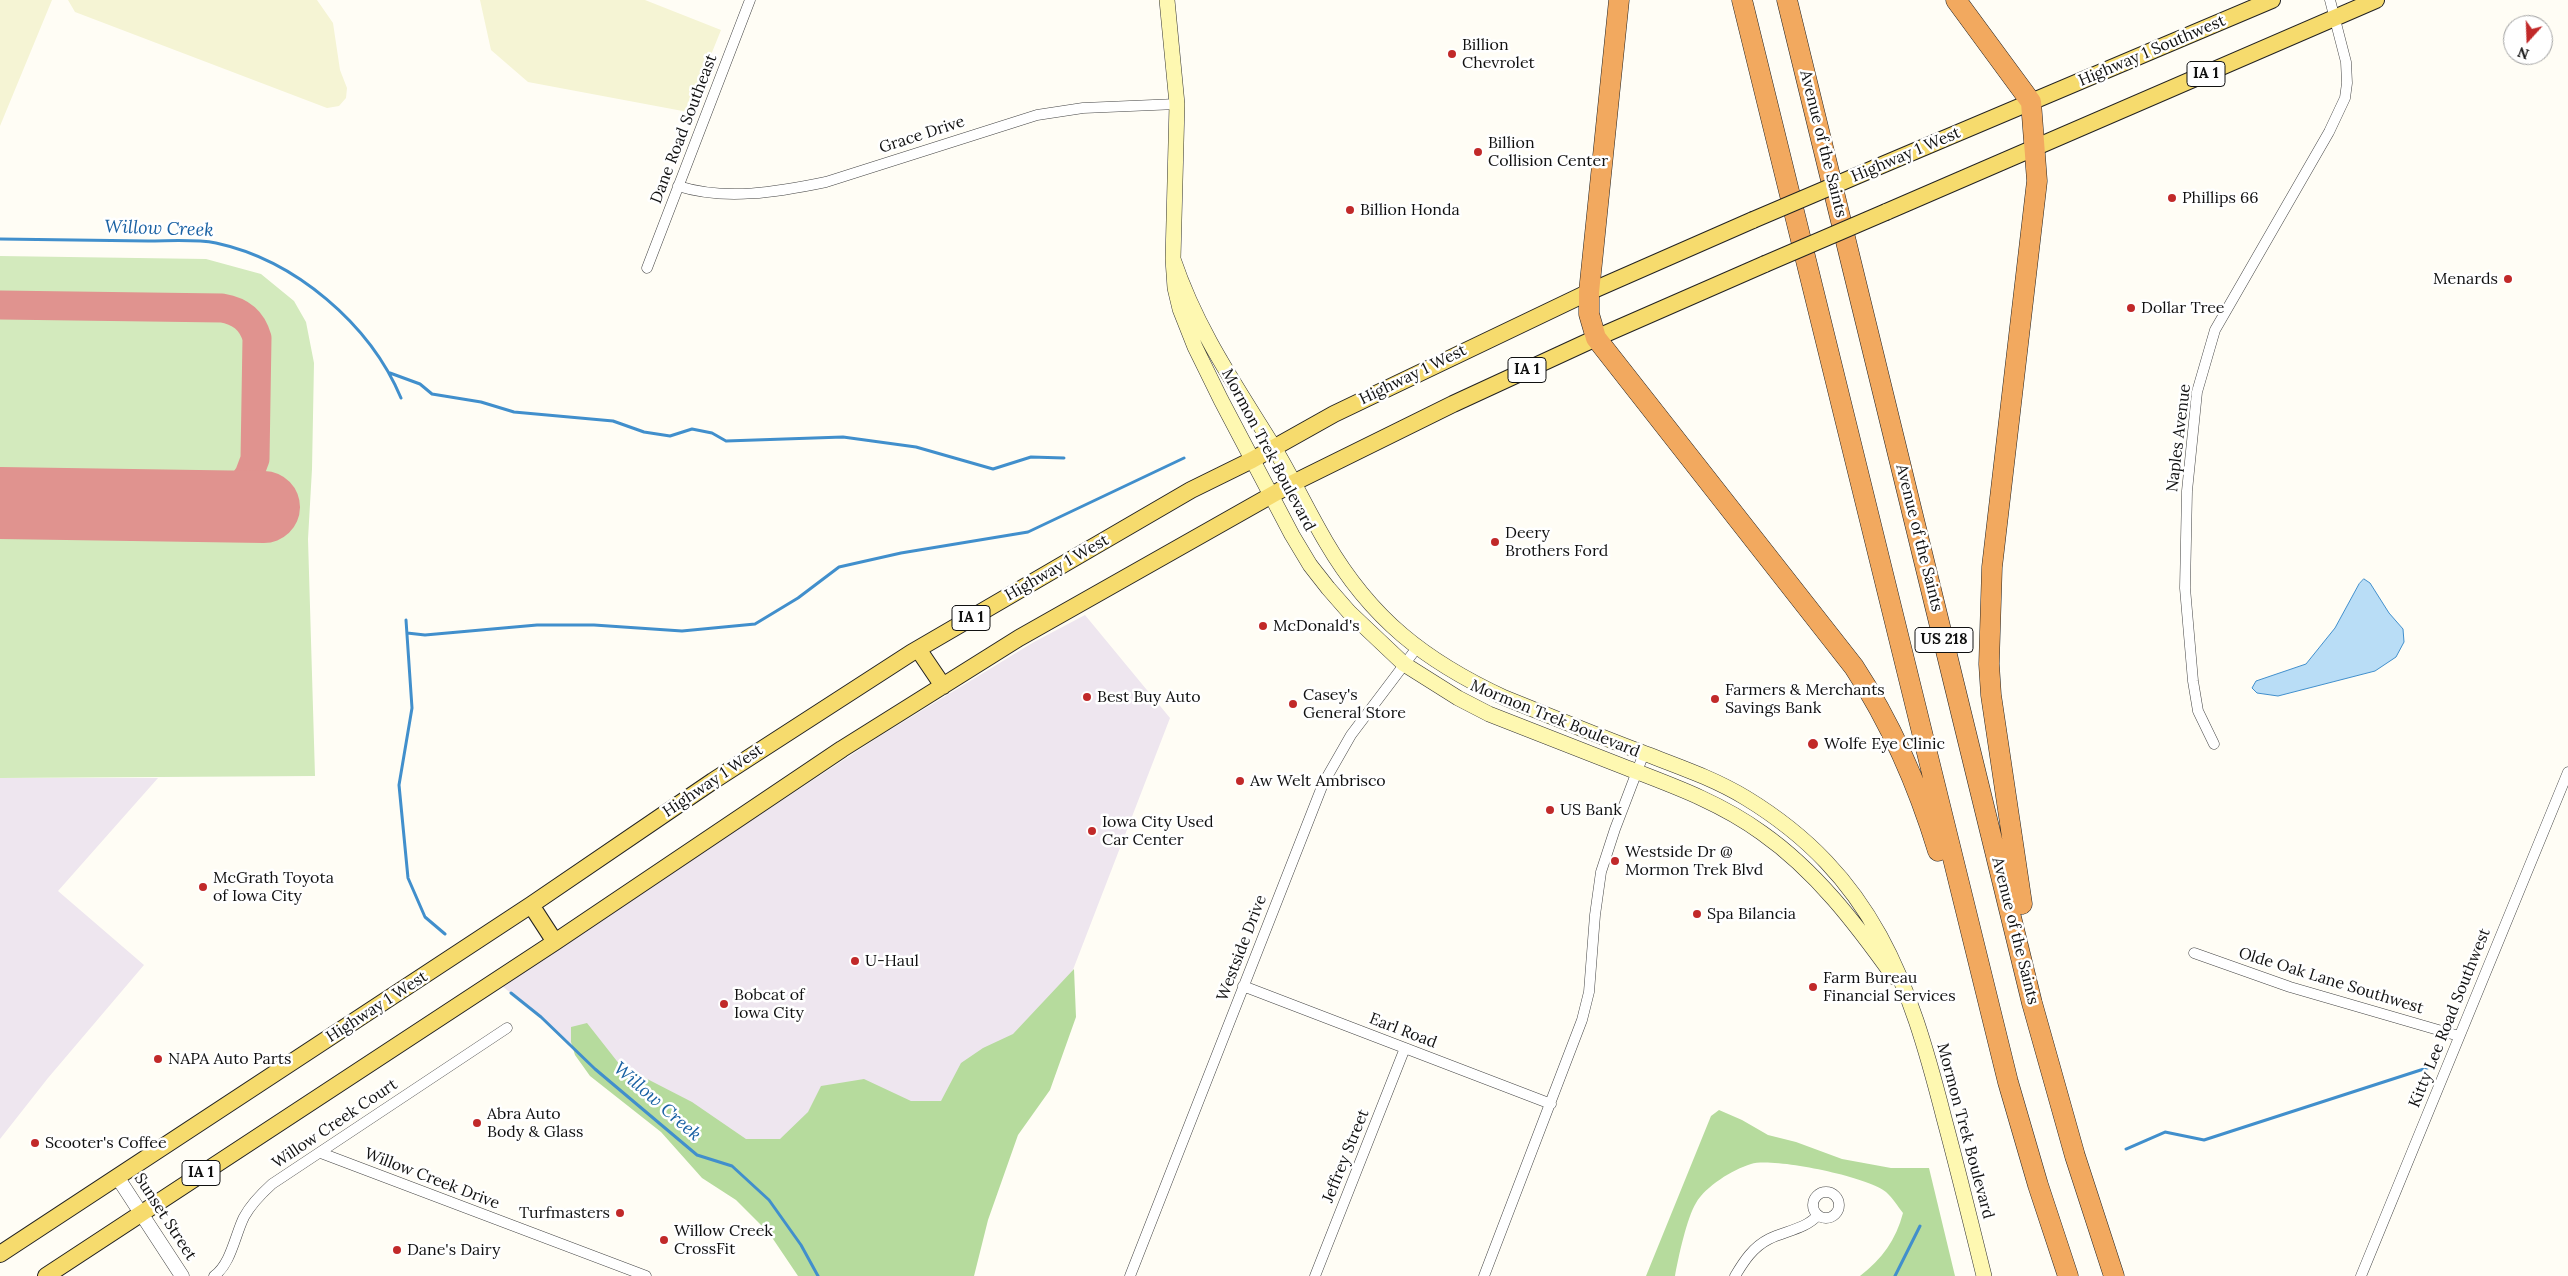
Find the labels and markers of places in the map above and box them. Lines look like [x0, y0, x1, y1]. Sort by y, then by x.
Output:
place label: Billion Chevrolet [1462, 35, 1535, 73]
marker: Billion Chevrolet [1446, 48, 1458, 60]
place label: Billion Collision Center [1488, 133, 1608, 171]
marker: Billion Collision Center [1472, 146, 1484, 158]
place label: Phillips 66 [2182, 188, 2259, 208]
marker: Phillips 66 [2166, 192, 2178, 204]
place label: Billion Honda [1360, 200, 1460, 220]
marker: Billion Honda [1344, 204, 1356, 216]
place label: Menards [2433, 269, 2498, 289]
marker: Menards [2502, 273, 2514, 285]
place label: Dollar Tree [2141, 298, 2224, 318]
marker: Dollar Tree [2125, 302, 2137, 314]
place label: Deery Brothers Ford [1505, 523, 1608, 561]
marker: Deery Brothers Ford [1489, 536, 1501, 548]
place label: McDonald's [1273, 616, 1360, 636]
marker: McDonald's [1257, 620, 1269, 632]
place label: Farmers & Merchants Savings Bank [1725, 680, 1885, 718]
place label: Casey's General Store [1303, 685, 1406, 723]
place label: Best Buy Auto [1097, 687, 1201, 707]
marker: Best Buy Auto [1081, 691, 1093, 703]
marker: Farmers & Merchants Savings Bank [1709, 693, 1721, 705]
marker: Casey's General Store [1287, 698, 1299, 710]
place label: Wolfe Eye Clinic [1824, 734, 1945, 754]
marker: Wolfe Eye Clinic [1806, 737, 1820, 751]
place label: Aw Welt Ambrisco [1250, 771, 1386, 791]
marker: Aw Welt Ambrisco [1234, 775, 1246, 787]
place label: US Bank [1560, 800, 1622, 820]
marker: US Bank [1544, 804, 1556, 816]
place label: Iowa City Used Car Center [1102, 812, 1214, 850]
marker: Iowa City Used Car Center [1086, 825, 1098, 837]
place label: Westside Dr @ Mormon Trek Blvd [1625, 842, 1763, 880]
marker: Westside Dr @ Mormon Trek Blvd [1609, 855, 1621, 867]
place label: McGrath Toyota of Iowa City [213, 868, 334, 906]
marker: McGrath Toyota of Iowa City [197, 881, 209, 893]
place label: Spa Bilancia [1707, 904, 1796, 924]
marker: Spa Bilancia [1691, 908, 1703, 920]
place label: U-Haul [865, 951, 919, 971]
marker: U-Haul [849, 955, 861, 967]
place label: Farm Bureau Financial Services [1823, 968, 1956, 1006]
marker: Farm Bureau Financial Services [1807, 981, 1819, 993]
place label: Bobcat of Iowa City [734, 985, 804, 1023]
marker: Bobcat of Iowa City [718, 998, 730, 1010]
place label: NAPA Auto Parts [168, 1049, 291, 1069]
marker: NAPA Auto Parts [152, 1053, 164, 1065]
place label: Abra Auto Body & Glass [487, 1104, 583, 1142]
marker: Abra Auto Body & Glass [471, 1117, 483, 1129]
place label: Scooter's Coffee [45, 1133, 167, 1153]
marker: Scooter's Coffee [29, 1137, 41, 1149]
place label: Turfmasters [519, 1203, 610, 1223]
marker: Turfmasters [614, 1207, 626, 1219]
place label: Willow Creek CrossFit [674, 1221, 773, 1259]
marker: Willow Creek CrossFit [658, 1234, 670, 1246]
place label: Dane's Dairy [407, 1240, 501, 1260]
marker: Dane's Dairy [391, 1244, 403, 1256]

